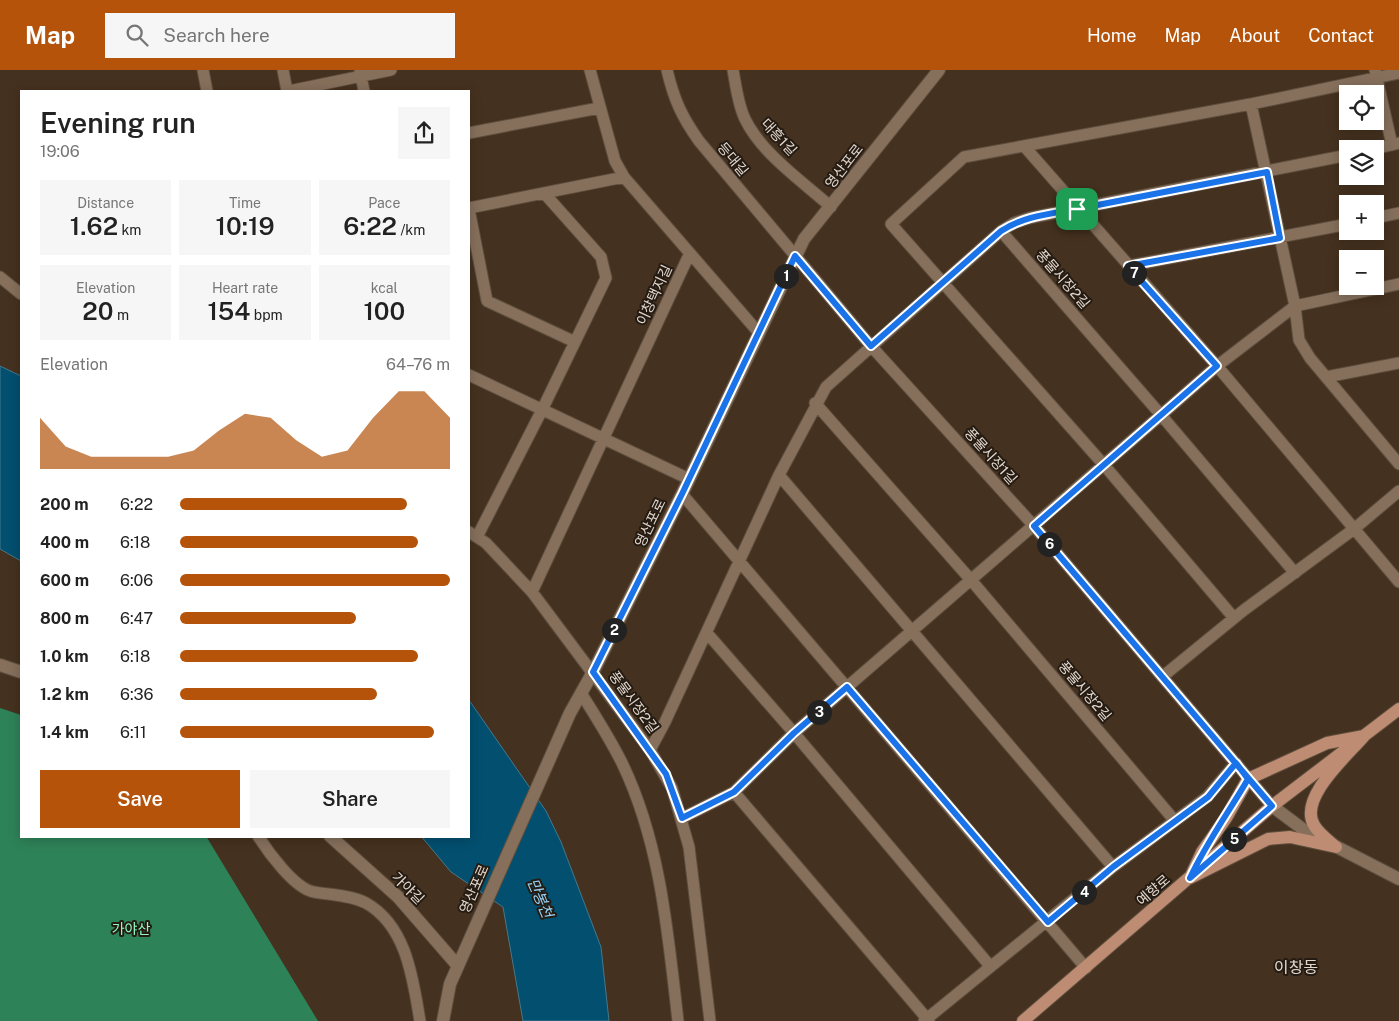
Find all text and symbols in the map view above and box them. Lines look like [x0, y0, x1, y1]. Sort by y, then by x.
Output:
search box [105, 13, 455, 58]
text: Map [25, 21, 75, 49]
icon: search [123, 21, 151, 49]
text: Search here [163, 24, 270, 46]
text: Home [1087, 25, 1137, 46]
text: Map [1165, 25, 1201, 46]
text: About [1229, 25, 1280, 46]
text: Contact [1308, 25, 1374, 46]
map controls [1339, 85, 1384, 295]
button: locate [1339, 85, 1384, 130]
text: Evening run [40, 106, 196, 139]
button: share [398, 107, 450, 159]
street label: 대흥1길 [758, 115, 800, 159]
street label: 등대길 [714, 139, 752, 179]
button: layers [1339, 140, 1384, 185]
street label: 영산포로 [822, 141, 866, 191]
text: 19:06 [40, 142, 80, 161]
pin [1056, 188, 1098, 230]
text: Distance [77, 195, 134, 211]
text: Time [229, 195, 261, 211]
text: Pace [368, 195, 400, 211]
icon: arrive [1063, 195, 1091, 223]
button: + [1339, 195, 1384, 240]
text: 1.62 [70, 211, 118, 241]
text: 10:19 [216, 211, 274, 241]
text: 6:22 [343, 211, 397, 241]
text: km [118, 222, 141, 238]
text: /km [397, 222, 425, 238]
street label: 풍물시장2길 [1033, 246, 1093, 312]
button: − [1339, 250, 1384, 295]
pin: 7 [1122, 260, 1146, 286]
street label: 이창택지길 [633, 262, 675, 328]
pin: 1 [774, 264, 798, 288]
text: 7 [1130, 265, 1139, 281]
text: 1 [784, 268, 790, 284]
text: Elevation [76, 280, 135, 296]
text: Heart rate [212, 280, 278, 296]
text: kcal [371, 280, 398, 296]
text: 20 [82, 296, 114, 326]
text: 154 [207, 296, 250, 326]
text: 100 [363, 296, 405, 326]
text: m [114, 307, 129, 323]
text: bpm [250, 307, 283, 323]
text: Elevation [40, 355, 108, 374]
text: 64–76 m [386, 355, 450, 374]
street label: 풍물시장1길 [962, 425, 1020, 487]
text: 200 m [40, 495, 89, 514]
text: 6:22 [120, 495, 153, 514]
street label: 영산포로 [632, 496, 669, 550]
pin: 6 [1036, 532, 1062, 556]
text: 400 m [40, 533, 89, 552]
text: 6:18 [120, 533, 150, 552]
text: 6 [1045, 536, 1054, 552]
text: 600 m [40, 571, 89, 590]
text: 6:06 [120, 571, 153, 590]
text: 800 m [40, 609, 89, 628]
text: 6:47 [120, 609, 153, 628]
pin: 2 [602, 618, 626, 642]
text: 2 [610, 622, 619, 638]
text: 1.0 km [40, 647, 89, 666]
text: 6:18 [120, 647, 150, 666]
street label: 풍물시장2길 [1055, 658, 1115, 724]
street label: 풍물시장2길 [606, 668, 662, 736]
text: 1.2 km [40, 685, 89, 704]
text: 6:36 [120, 685, 154, 704]
pin: 3 [806, 700, 832, 724]
text: 3 [815, 704, 824, 720]
text: 1.4 km [40, 723, 89, 742]
text: 6:11 [120, 723, 147, 742]
button: Save [40, 770, 240, 828]
button: Share [250, 770, 450, 828]
pin: 5 [1222, 826, 1246, 852]
text: 5 [1230, 831, 1239, 847]
street label: 영산포로 [456, 862, 492, 916]
street label: 가야길 [389, 869, 427, 907]
street label: 예향로 [1133, 871, 1173, 909]
water label: 만봉천 [525, 875, 557, 922]
pin: 4 [1072, 880, 1096, 904]
text: 4 [1080, 884, 1089, 900]
park label: 가야산 [112, 921, 150, 937]
district label: 이창동 [1274, 958, 1318, 977]

